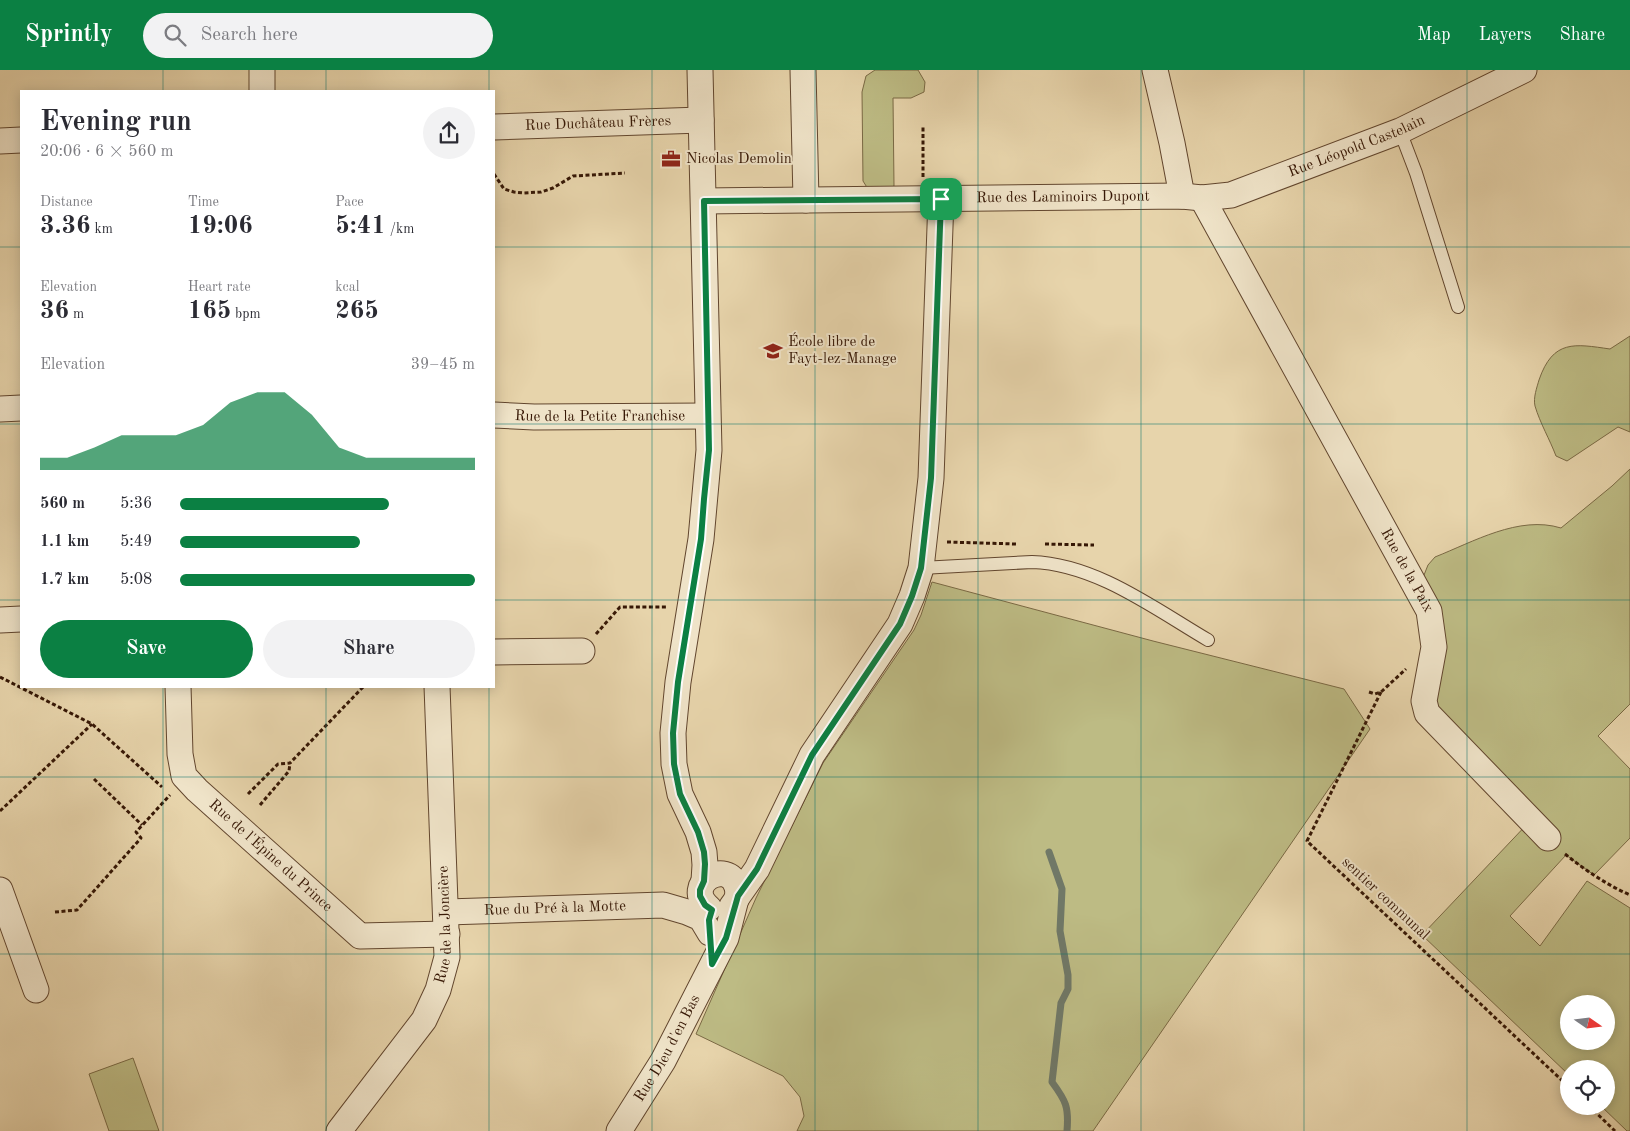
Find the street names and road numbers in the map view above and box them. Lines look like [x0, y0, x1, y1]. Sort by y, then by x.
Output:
street label: Rue Léopold Castelain [1286, 112, 1427, 180]
street label: Rue Duchâteau Frères [525, 114, 671, 133]
street label: Rue des Laminoirs Dupont [976, 189, 1150, 206]
street label: Rue de la Petite Franchise [514, 409, 685, 425]
street label: Rue de la Paix [1378, 526, 1436, 615]
street label: Rue de l'Épine du Prince [206, 797, 335, 915]
street label: sentier communal [1338, 855, 1432, 943]
street label: Rue de la Joncière [433, 865, 455, 986]
street label: Rue du Pré à la Motte [484, 899, 626, 918]
street label: Rue Dieu d'en Bas [632, 992, 703, 1104]

